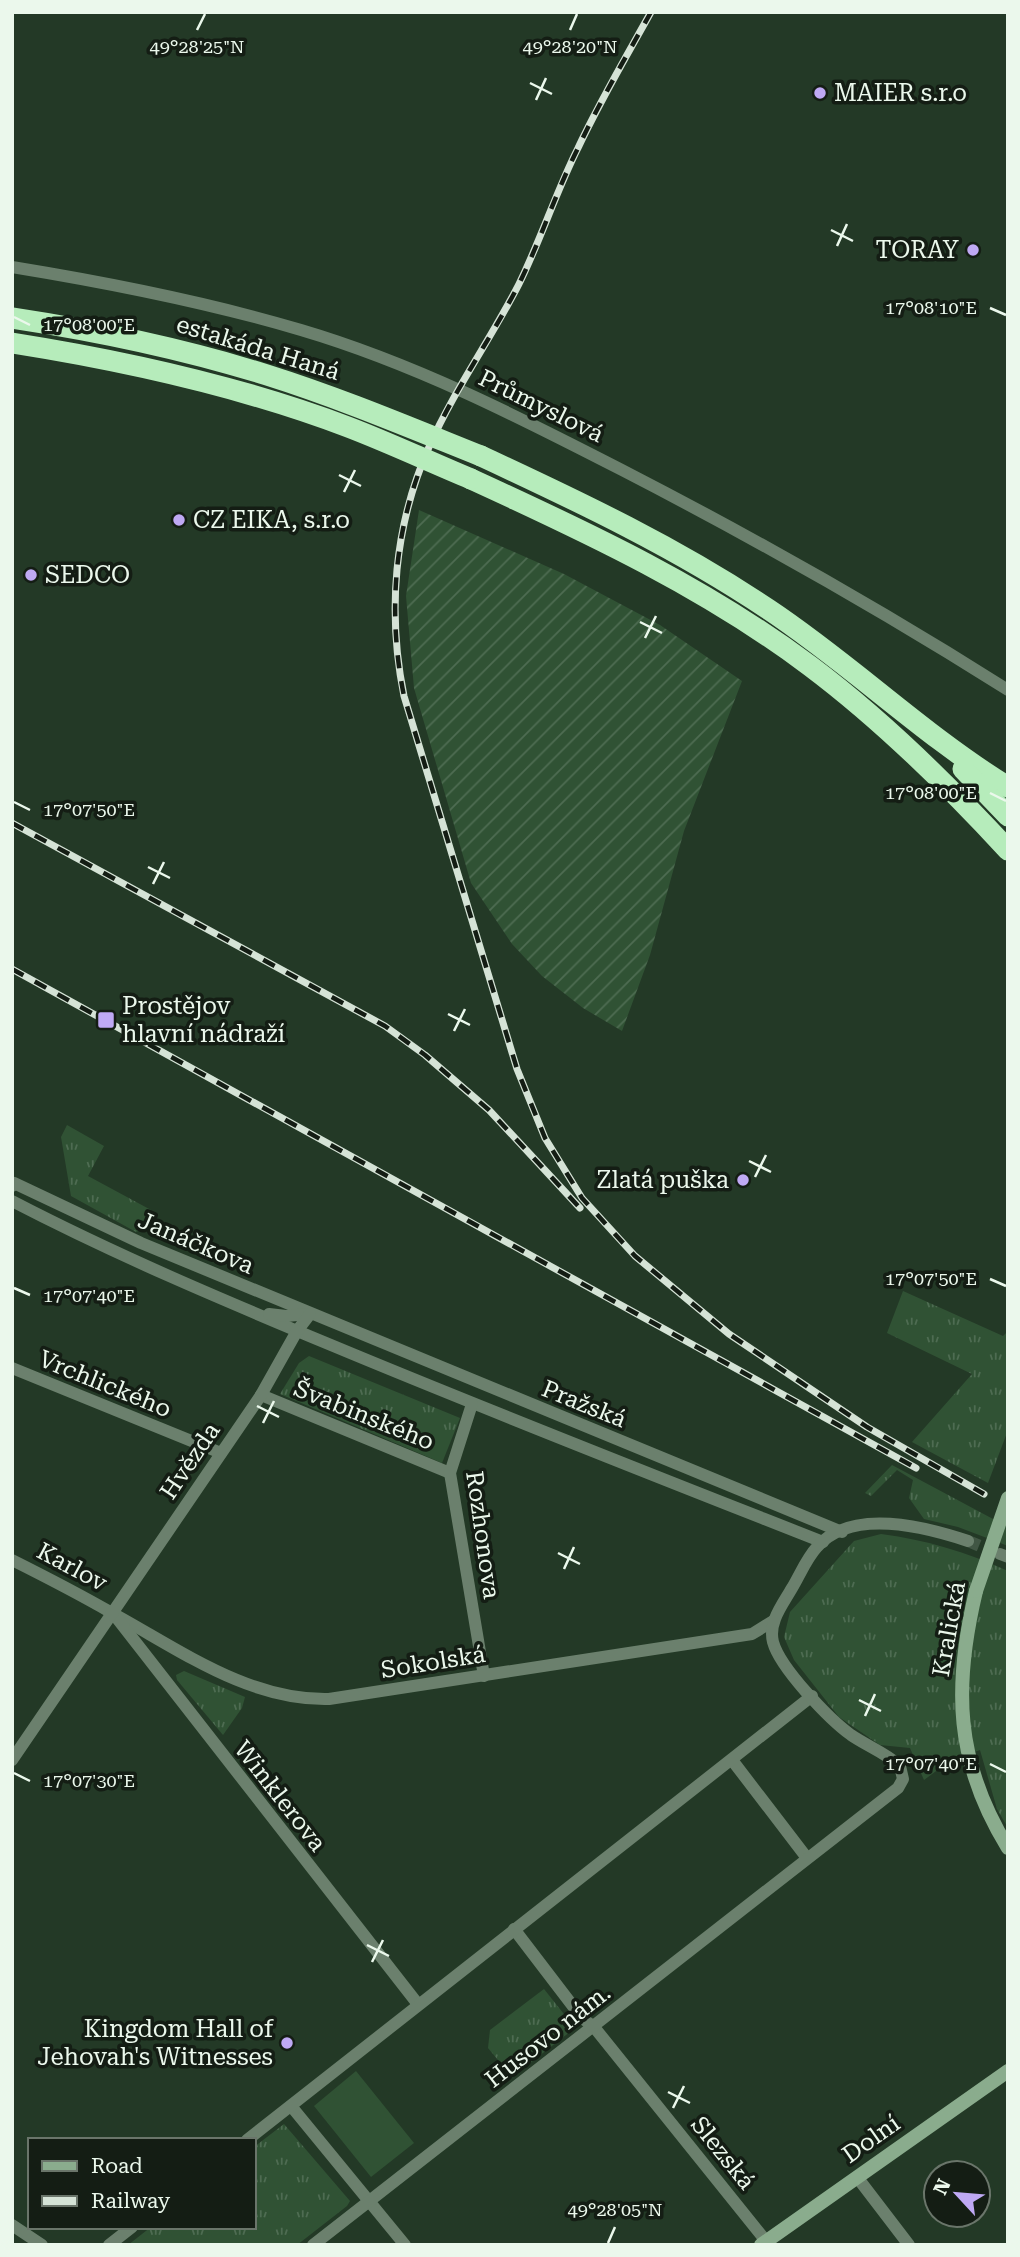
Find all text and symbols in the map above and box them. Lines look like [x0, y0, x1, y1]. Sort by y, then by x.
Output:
text: 49°28'25"N [150, 36, 244, 57]
text: 49°28'20"N [523, 36, 617, 57]
place label: MAIER s.r.o [834, 79, 967, 107]
marker: MAIER s.r.o [812, 85, 828, 101]
place label: TORAY [876, 236, 960, 264]
marker: TORAY [965, 242, 981, 258]
text: 17°08'10"E [885, 297, 977, 318]
street label: estakáda Haná [173, 310, 343, 386]
text: 17°08'00"E [43, 314, 135, 335]
street label: Průmyslová [474, 364, 608, 448]
place label: CZ EIKA, s.r.o [193, 506, 350, 534]
marker: CZ EIKA, s.r.o [171, 512, 187, 528]
place label: SEDCO [45, 561, 130, 589]
marker: SEDCO [23, 567, 39, 583]
text: 17°08'00"E [885, 782, 977, 803]
text: 17°07'50"E [43, 799, 135, 820]
place label: Prostějov hlavní nádraží [122, 992, 286, 1048]
marker: Prostějov hlavní nádraží [96, 1010, 116, 1030]
place label: Zlatá puška [597, 1166, 729, 1194]
marker: Zlatá puška [735, 1172, 751, 1188]
street label: Janáčkova [134, 1206, 258, 1280]
text: 17°07'50"E [885, 1268, 977, 1289]
text: 17°07'40"E [43, 1285, 135, 1306]
street label: Vrchlického [35, 1345, 175, 1423]
street label: Švabinského [290, 1373, 439, 1456]
street label: Pražská [538, 1374, 630, 1434]
street label: Hvězda [154, 1418, 226, 1504]
street label: Rozhonova [460, 1469, 506, 1601]
street label: Karlov [32, 1537, 112, 1597]
street label: Kralická [927, 1579, 971, 1679]
street label: Sokolská [379, 1640, 487, 1684]
street label: Winklerova [228, 1735, 332, 1857]
text: 17°07'40"E [885, 1753, 977, 1774]
text: 17°07'30"E [43, 1770, 135, 1791]
street label: Husovo nám. [480, 1978, 616, 2094]
place label: Kingdom Hall of Jehovah's Witnesses [37, 2015, 274, 2071]
marker: Kingdom Hall of Jehovah's Witnesses [279, 2035, 295, 2051]
street label: Dolní [837, 2109, 906, 2169]
street label: Slezská [685, 2111, 761, 2195]
legend [28, 2138, 256, 2229]
text: Road [91, 2154, 143, 2178]
north arrow [922, 2159, 992, 2229]
text: N [929, 2175, 956, 2198]
text: Railway [91, 2189, 171, 2213]
text: 49°28'05"N [568, 2199, 662, 2220]

